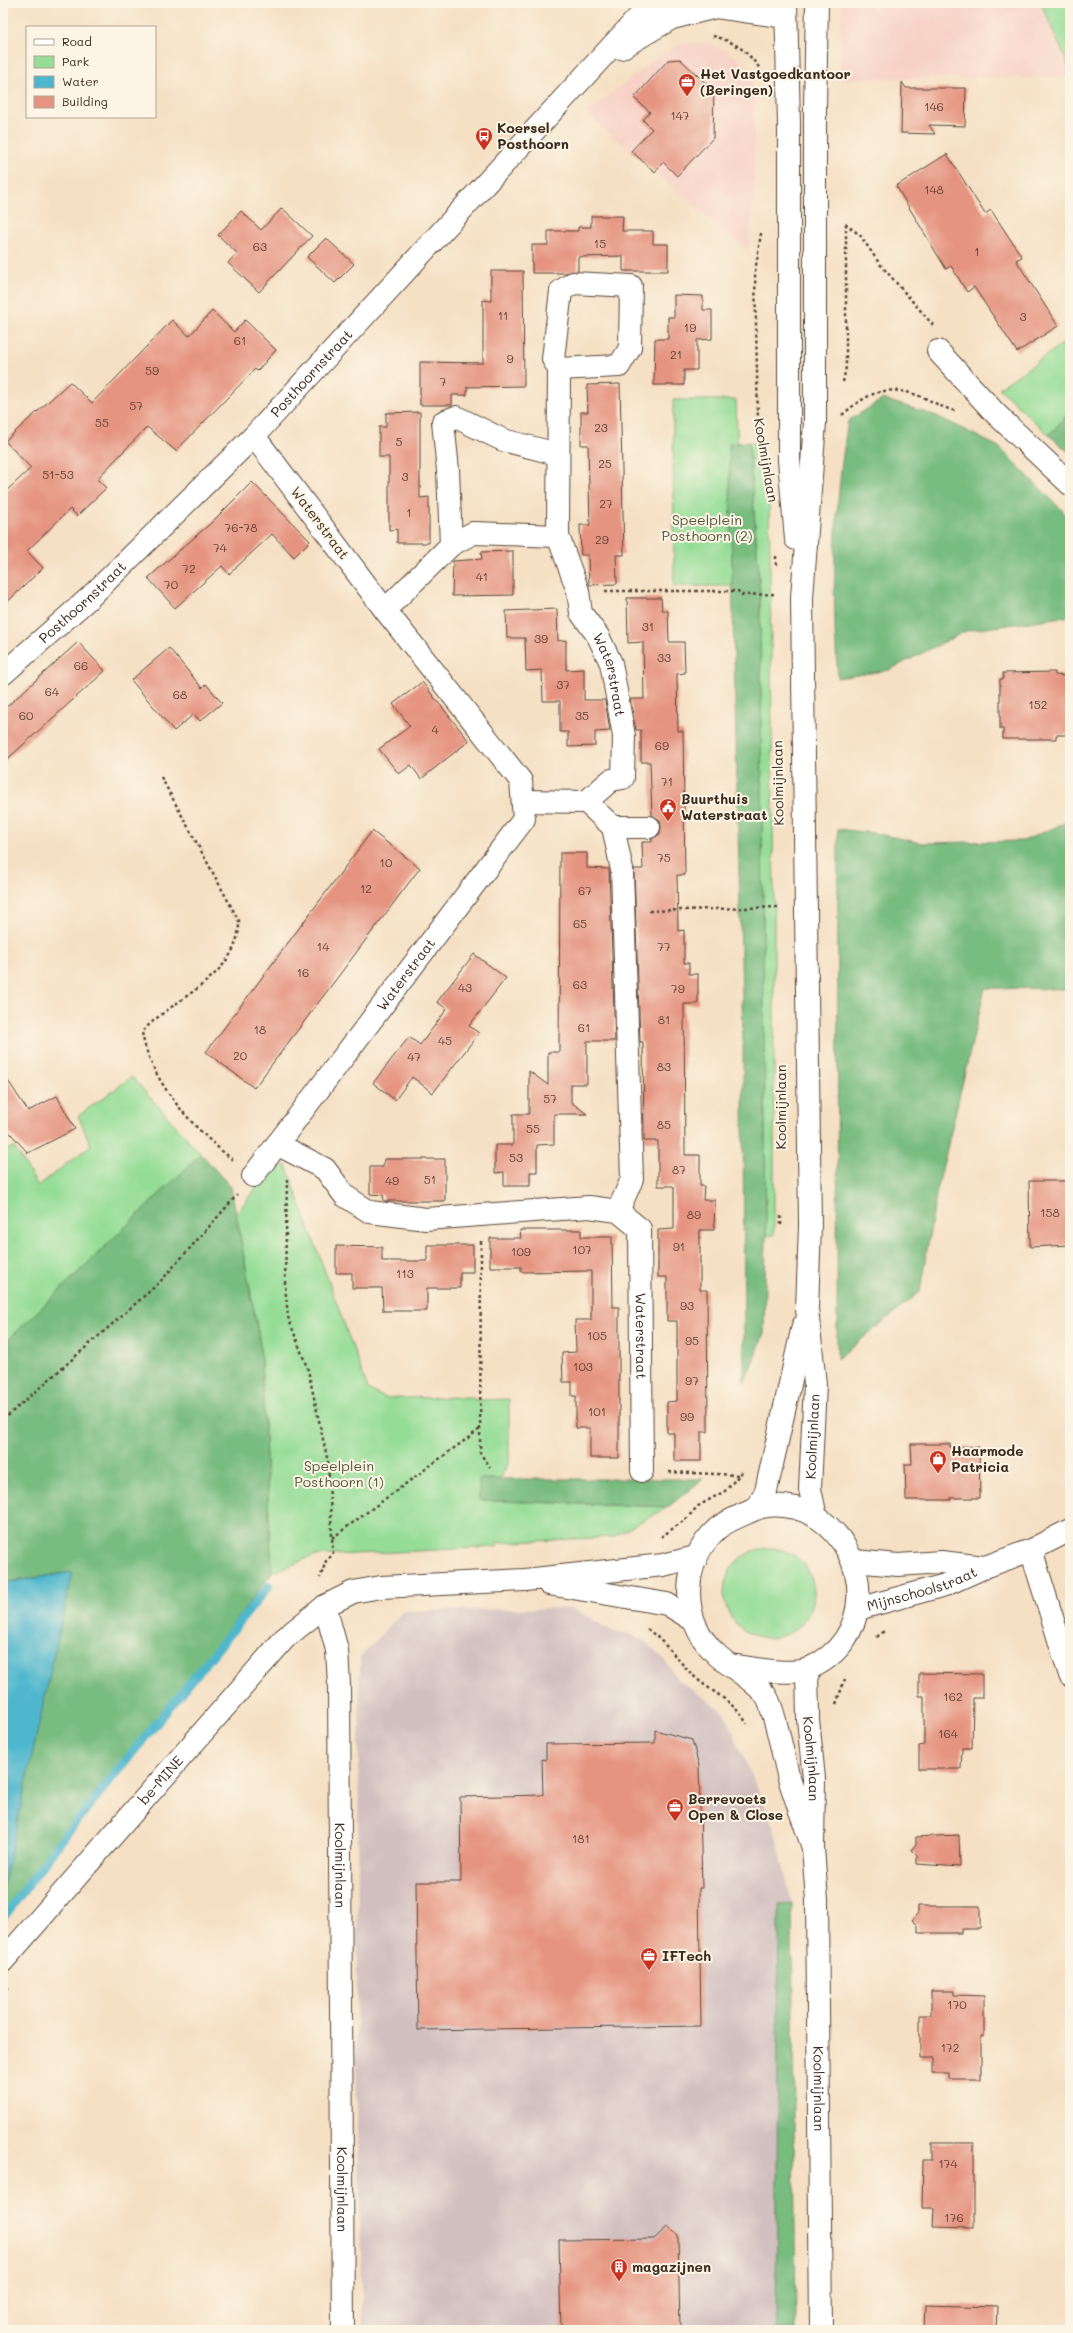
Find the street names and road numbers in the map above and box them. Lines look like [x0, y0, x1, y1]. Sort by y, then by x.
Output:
street label: Posthoornstraat [266, 325, 356, 421]
street label: Koolmijnlaan [750, 416, 783, 504]
street label: Waterstraat [287, 482, 354, 563]
street label: Posthoornstraat [34, 557, 130, 647]
street label: Waterstraat [589, 629, 630, 718]
street label: Koolmijnlaan [767, 740, 788, 826]
street label: Waterstraat [372, 934, 439, 1014]
street label: Koolmijnlaan [771, 1064, 790, 1150]
street label: Waterstraat [632, 1293, 651, 1379]
street label: Koolmijnlaan [800, 1394, 824, 1480]
street label: Mijnschoolstraat [865, 1562, 980, 1615]
street label: Koolmijnlaan [799, 1715, 824, 1802]
street label: be-MINE [134, 1751, 187, 1808]
street label: Koolmijnlaan [331, 1823, 350, 1908]
street label: Koolmijnlaan [809, 2046, 829, 2131]
street label: Koolmijnlaan [333, 2147, 352, 2232]

